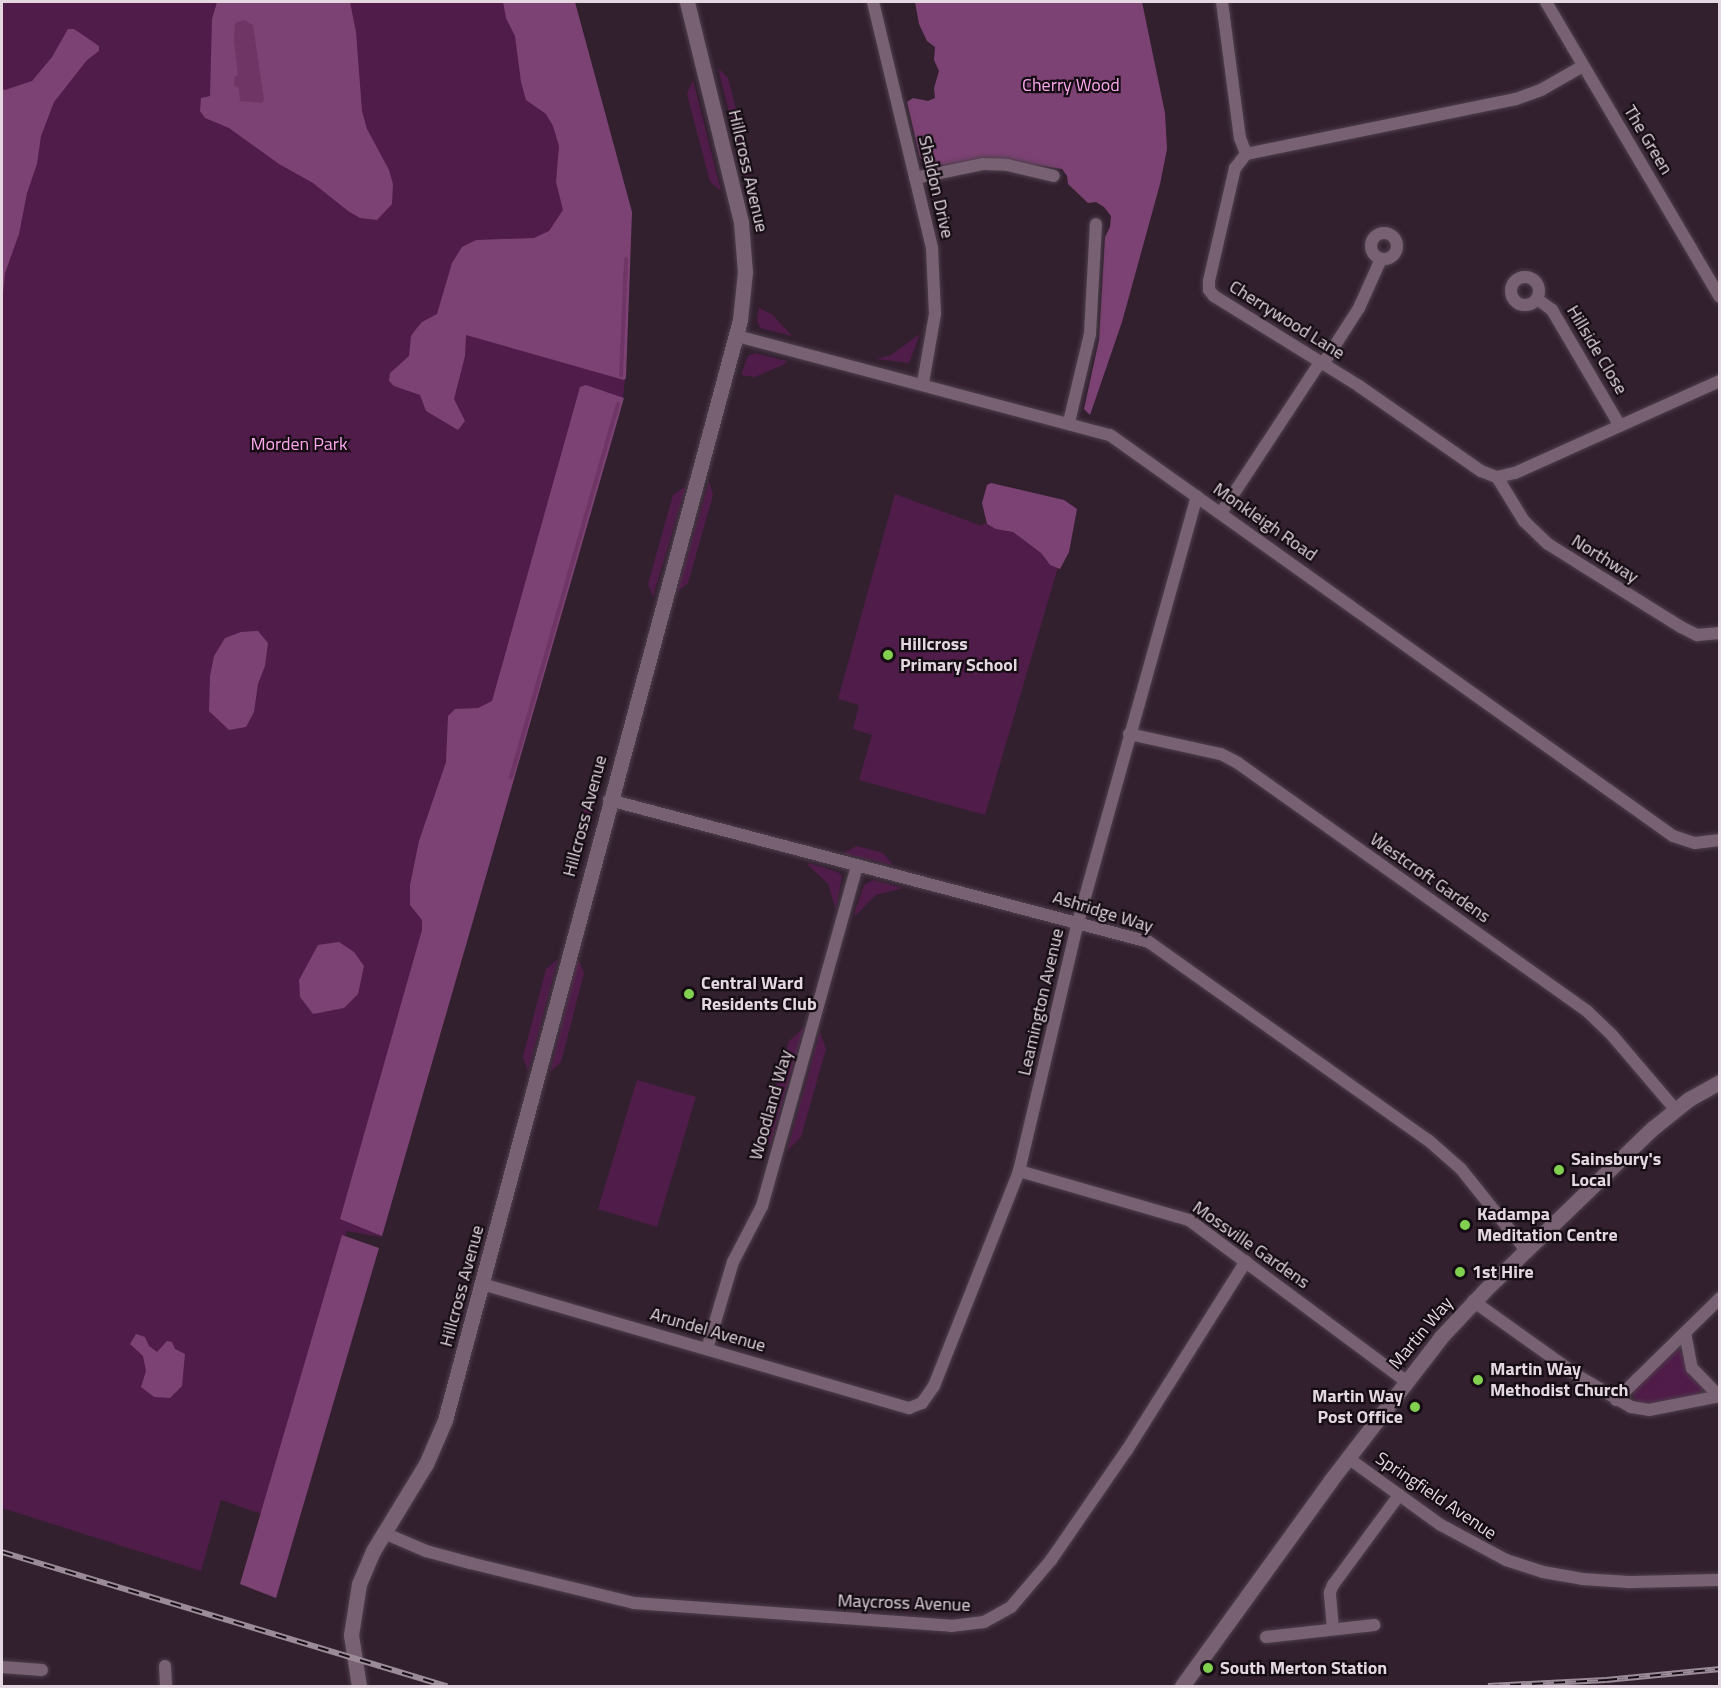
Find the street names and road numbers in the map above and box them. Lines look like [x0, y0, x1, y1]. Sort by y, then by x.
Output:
street label: The Green [1619, 101, 1677, 179]
street label: Hillcross Avenue [723, 108, 773, 234]
street label: Shaldon Drive [914, 134, 958, 240]
street label: Cherrywood Lane [1225, 276, 1349, 364]
street label: Hillside Close [1562, 301, 1632, 399]
street label: Monkleigh Road [1209, 478, 1321, 566]
street label: Northway [1567, 530, 1643, 588]
street label: Hillcross Avenue [558, 753, 612, 879]
street label: Westcroft Gardens [1366, 829, 1494, 927]
street label: Ashridge Way [1050, 886, 1156, 938]
street label: Leamington Avenue [1014, 926, 1068, 1078]
street label: Woodland Way [745, 1047, 797, 1163]
street label: Mossville Gardens [1188, 1197, 1314, 1293]
street label: Hillcross Avenue [435, 1223, 489, 1349]
street label: Martin Way [1385, 1293, 1457, 1373]
street label: Arundel Avenue [648, 1303, 768, 1357]
street label: Springfield Avenue [1371, 1448, 1501, 1544]
street label: Maycross Avenue [837, 1590, 971, 1616]

